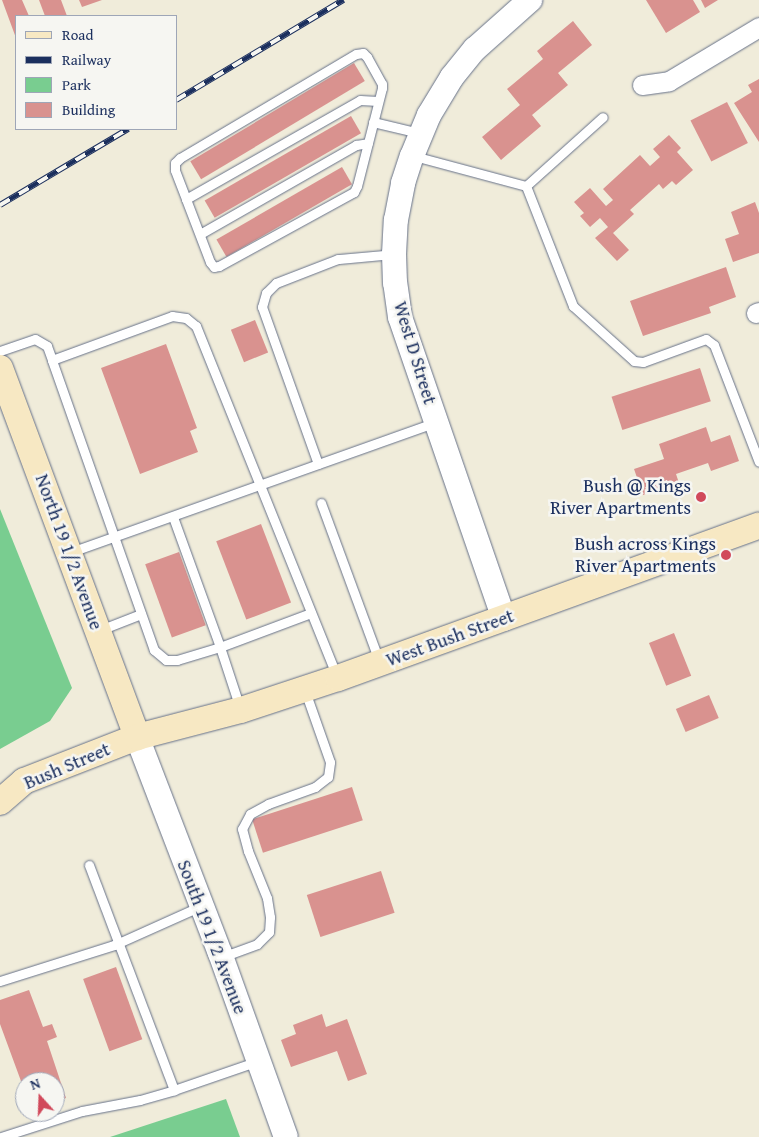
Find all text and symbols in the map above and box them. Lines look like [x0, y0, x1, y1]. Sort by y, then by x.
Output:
legend [15, 15, 178, 130]
text: Road [62, 24, 93, 45]
text: Railway [62, 49, 111, 70]
text: Park [62, 74, 91, 95]
text: Building [62, 99, 115, 120]
street label: West D Street [389, 299, 441, 407]
street label: North 19 1/2 Avenue [30, 471, 108, 633]
place label: Bush @ Kings River Apartments [550, 475, 691, 519]
marker: Bush @ Kings River Apartments [695, 491, 707, 503]
place label: Bush across Kings River Apartments [574, 533, 716, 577]
marker: Bush across Kings River Apartments [720, 549, 732, 561]
street label: West Bush Street [383, 604, 517, 672]
street label: Bush Street [20, 738, 114, 794]
street label: South 19 1/2 Avenue [172, 857, 252, 1017]
north arrow [15, 1072, 65, 1122]
text: N [27, 1073, 43, 1095]

